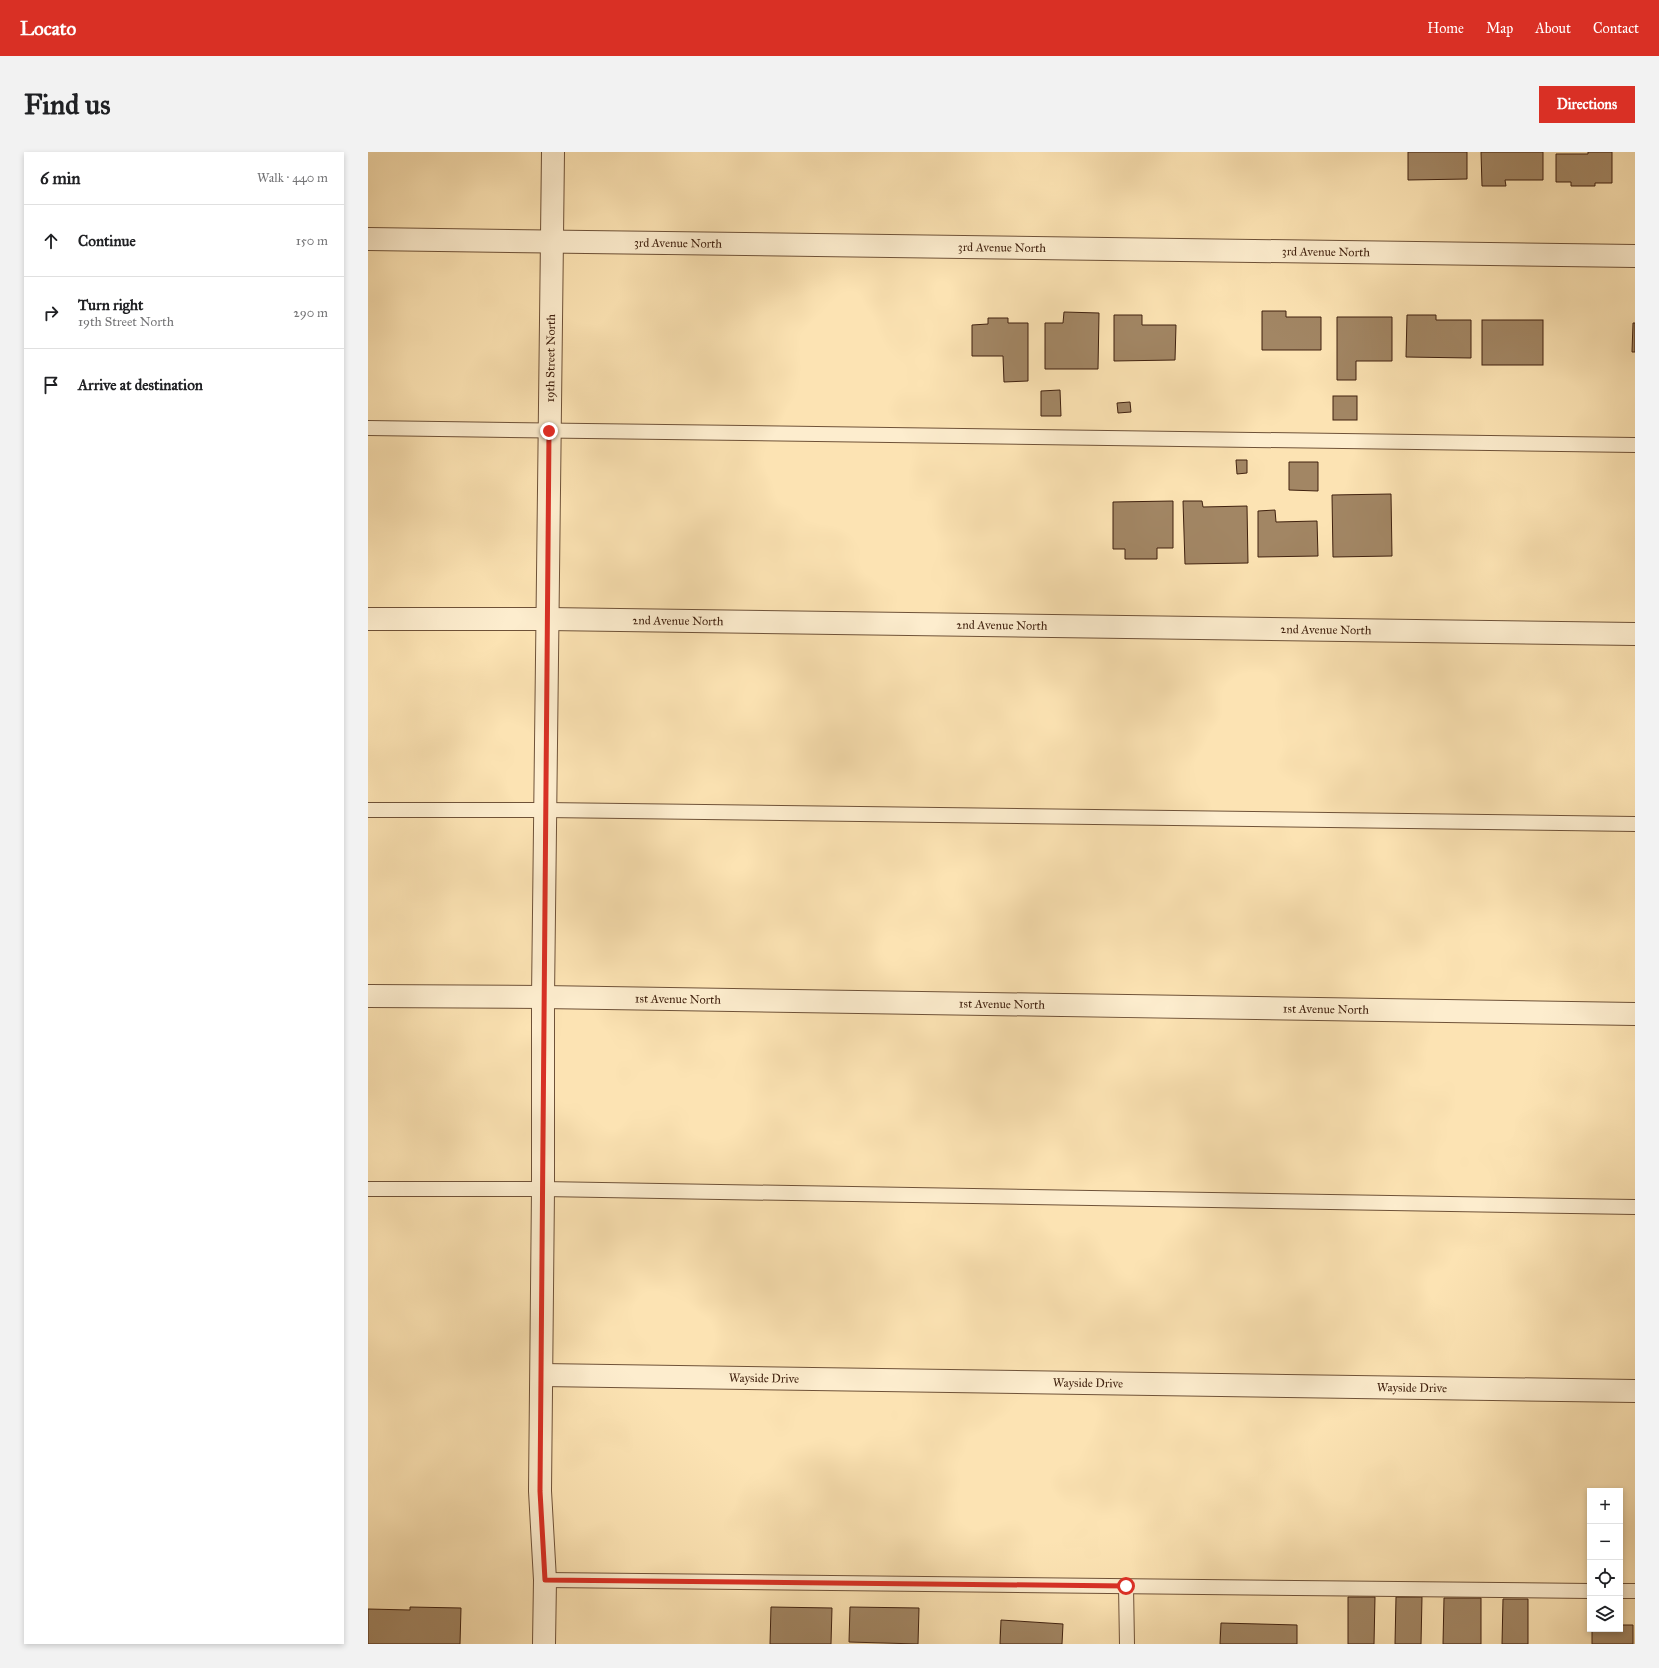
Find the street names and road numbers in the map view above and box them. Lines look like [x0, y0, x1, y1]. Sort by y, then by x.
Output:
street label: 3rd Avenue North [634, 236, 722, 251]
street label: 3rd Avenue North [958, 240, 1046, 255]
street label: 3rd Avenue North [1282, 244, 1370, 259]
street label: 19th Street North [543, 314, 558, 403]
street label: 2nd Avenue North [632, 613, 724, 628]
street label: 2nd Avenue North [956, 618, 1048, 633]
street label: 2nd Avenue North [1280, 622, 1372, 637]
street label: 1st Avenue North [635, 991, 721, 1007]
street label: 1st Avenue North [959, 996, 1045, 1012]
street label: 1st Avenue North [1283, 1002, 1369, 1017]
street label: Wayside Drive [729, 1371, 799, 1386]
street label: Wayside Drive [1053, 1375, 1123, 1391]
street label: Wayside Drive [1377, 1380, 1447, 1395]

